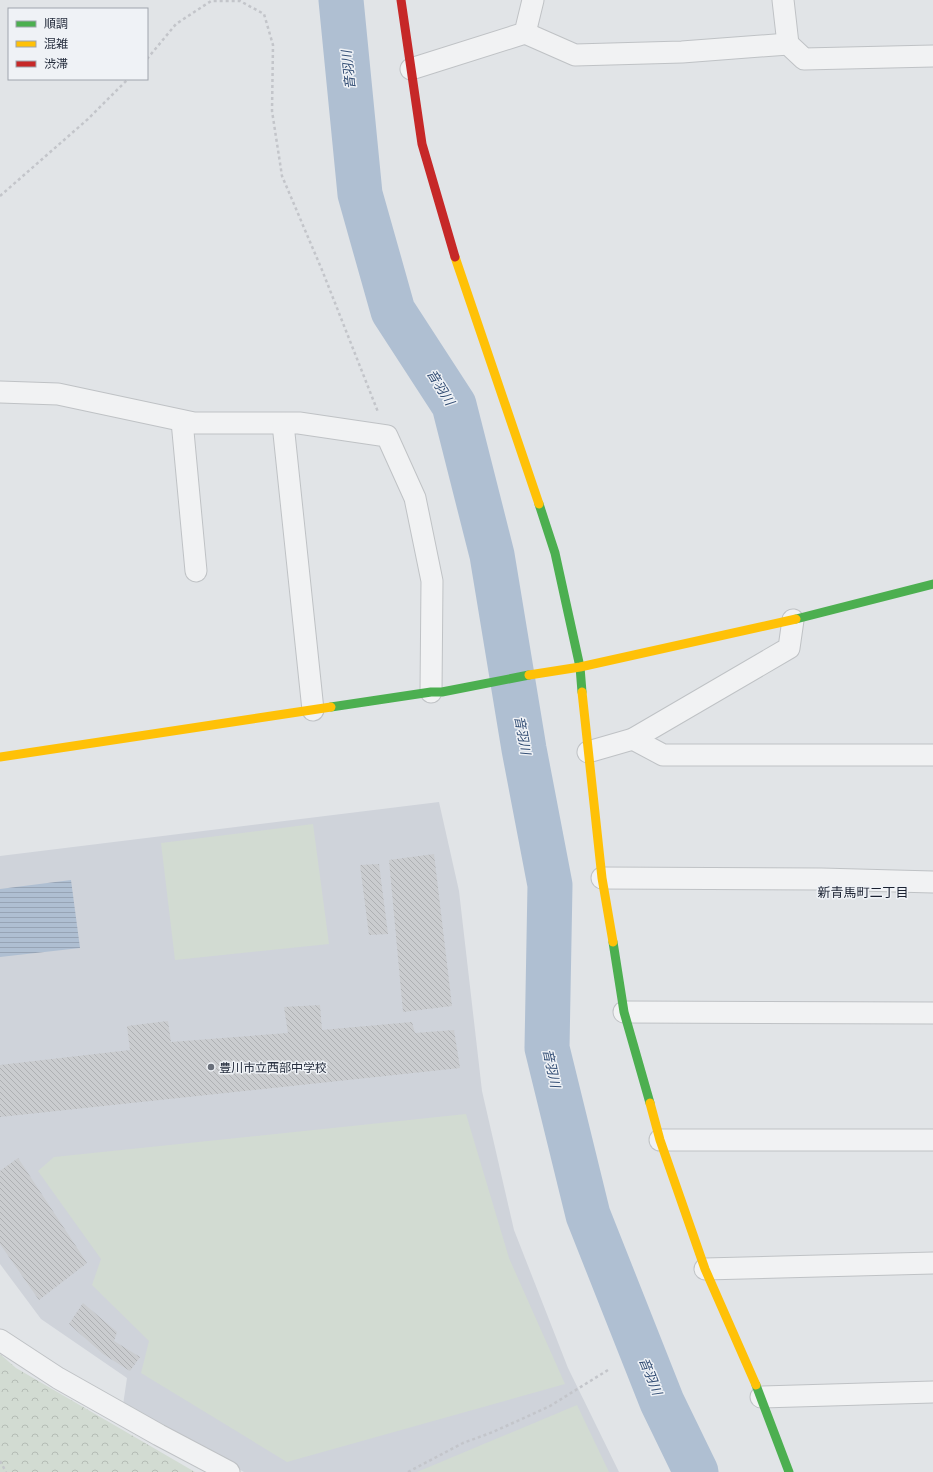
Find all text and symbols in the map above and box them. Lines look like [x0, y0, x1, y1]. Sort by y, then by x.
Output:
legend [8, 8, 148, 80]
text: 順調 [44, 16, 68, 31]
text: 混雑 [44, 36, 68, 51]
water label: 音羽川 [338, 48, 358, 90]
text: 渋滞 [44, 56, 68, 71]
water label: 音羽川 [424, 366, 459, 409]
water label: 音羽川 [512, 714, 535, 758]
district label: 新青馬町二丁目 [817, 884, 909, 900]
water label: 音羽川 [540, 1047, 564, 1091]
place label: 豊川市立西部中学校 [219, 1060, 327, 1075]
marker: 豊川市立西部中学校 [206, 1062, 216, 1072]
water label: 音羽川 [636, 1355, 666, 1399]

